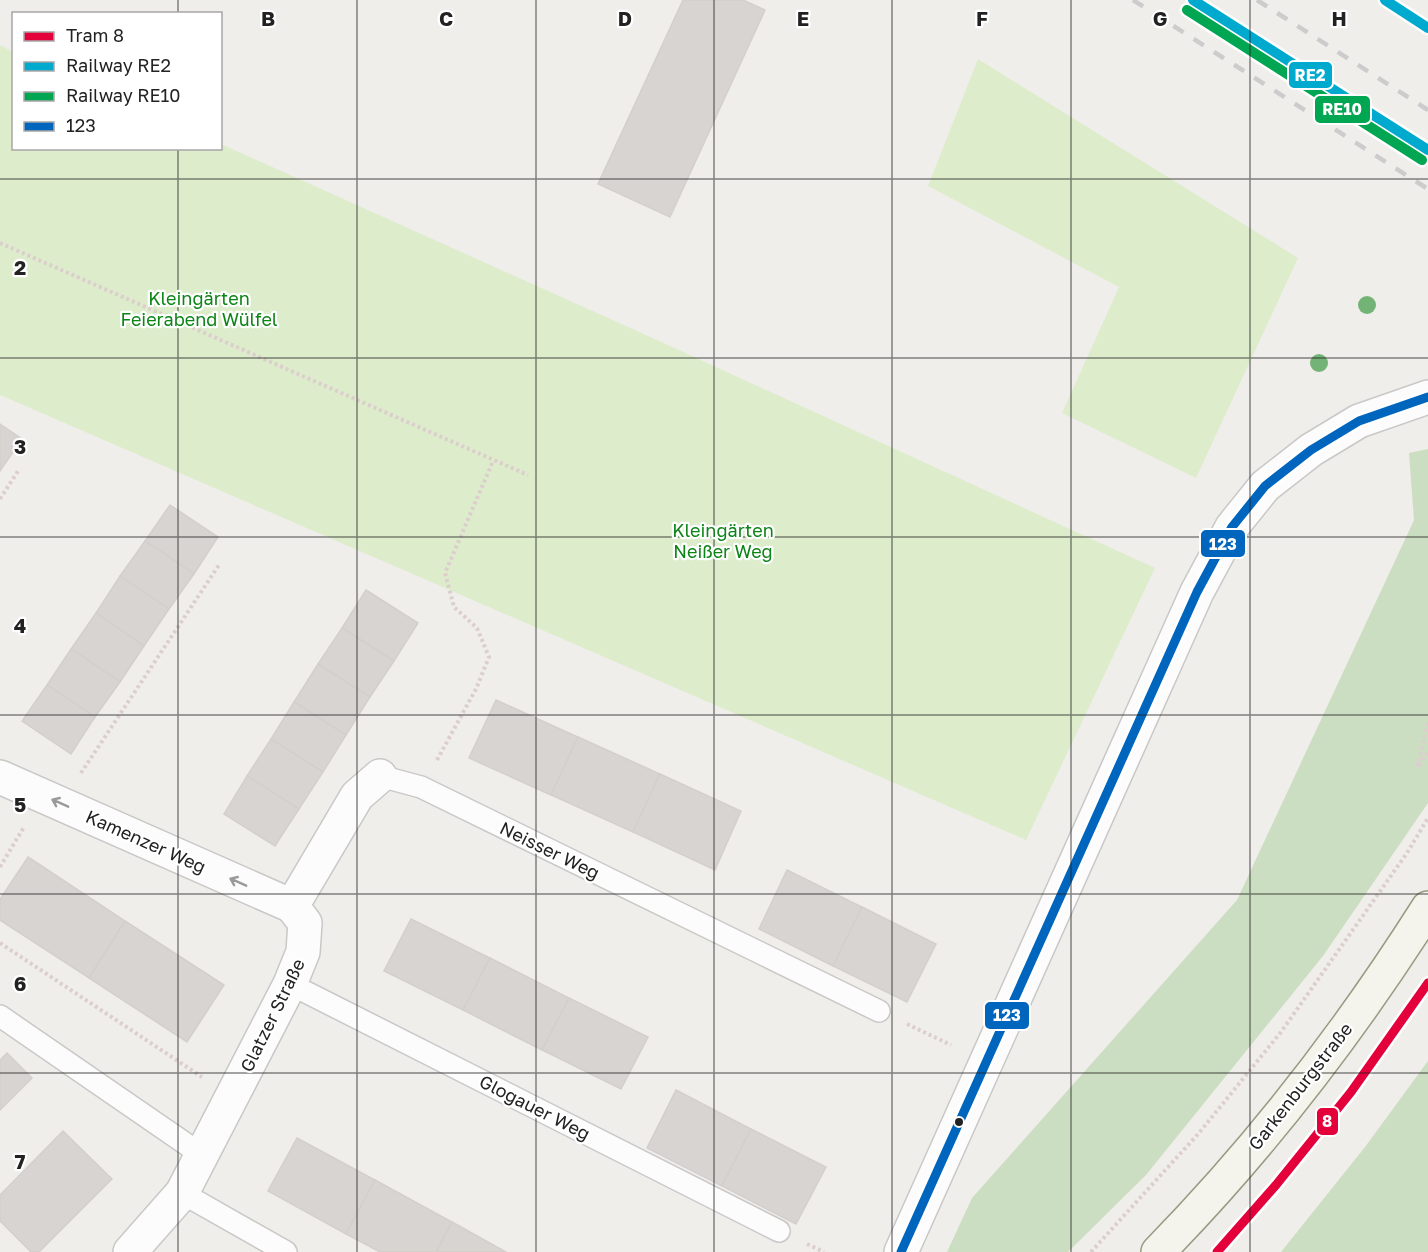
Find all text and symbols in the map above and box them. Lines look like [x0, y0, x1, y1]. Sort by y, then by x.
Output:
text: B [261, 6, 275, 30]
text: C [439, 6, 453, 30]
text: D [618, 6, 632, 30]
text: E [797, 6, 809, 30]
text: F [976, 6, 988, 30]
text: G [1153, 6, 1167, 30]
text: H [1331, 6, 1347, 30]
legend [12, 12, 222, 150]
text: Tram 8 [66, 24, 124, 46]
text: Railway RE2 [66, 54, 171, 76]
line badge: RE2 [1288, 61, 1333, 89]
text: RE2 [1295, 65, 1326, 85]
text: Railway RE10 [66, 84, 180, 106]
line badge: RE10 [1314, 95, 1371, 124]
text: RE10 [1322, 99, 1362, 119]
text: 123 [66, 114, 96, 136]
text: 2 [14, 255, 26, 279]
park label: Kleingärten Feierabend Wülfel [120, 287, 278, 330]
text: 3 [14, 434, 26, 458]
park label: Kleingärten Neißer Weg [672, 519, 774, 562]
line badge: 123 [1200, 529, 1246, 558]
text: 123 [1209, 534, 1237, 554]
text: 4 [14, 613, 26, 637]
text: 5 [14, 792, 26, 816]
one-way arrow [52, 797, 70, 809]
street label: Kamenzer Weg [83, 805, 209, 877]
street label: Neisser Weg [497, 816, 603, 884]
one-way arrow [230, 876, 248, 887]
street label: Glatzer Straße [235, 955, 309, 1075]
text: 6 [14, 971, 26, 995]
line badge: 123 [984, 1001, 1030, 1030]
text: 123 [993, 1005, 1021, 1025]
street label: Garkenburgstraße [1243, 1018, 1357, 1154]
street label: Glogauer Weg [476, 1070, 594, 1144]
line badge: 8 [1316, 1107, 1339, 1136]
text: 8 [1322, 1111, 1332, 1131]
unlabelled marker [953, 1116, 965, 1128]
text: 7 [15, 1149, 26, 1173]

